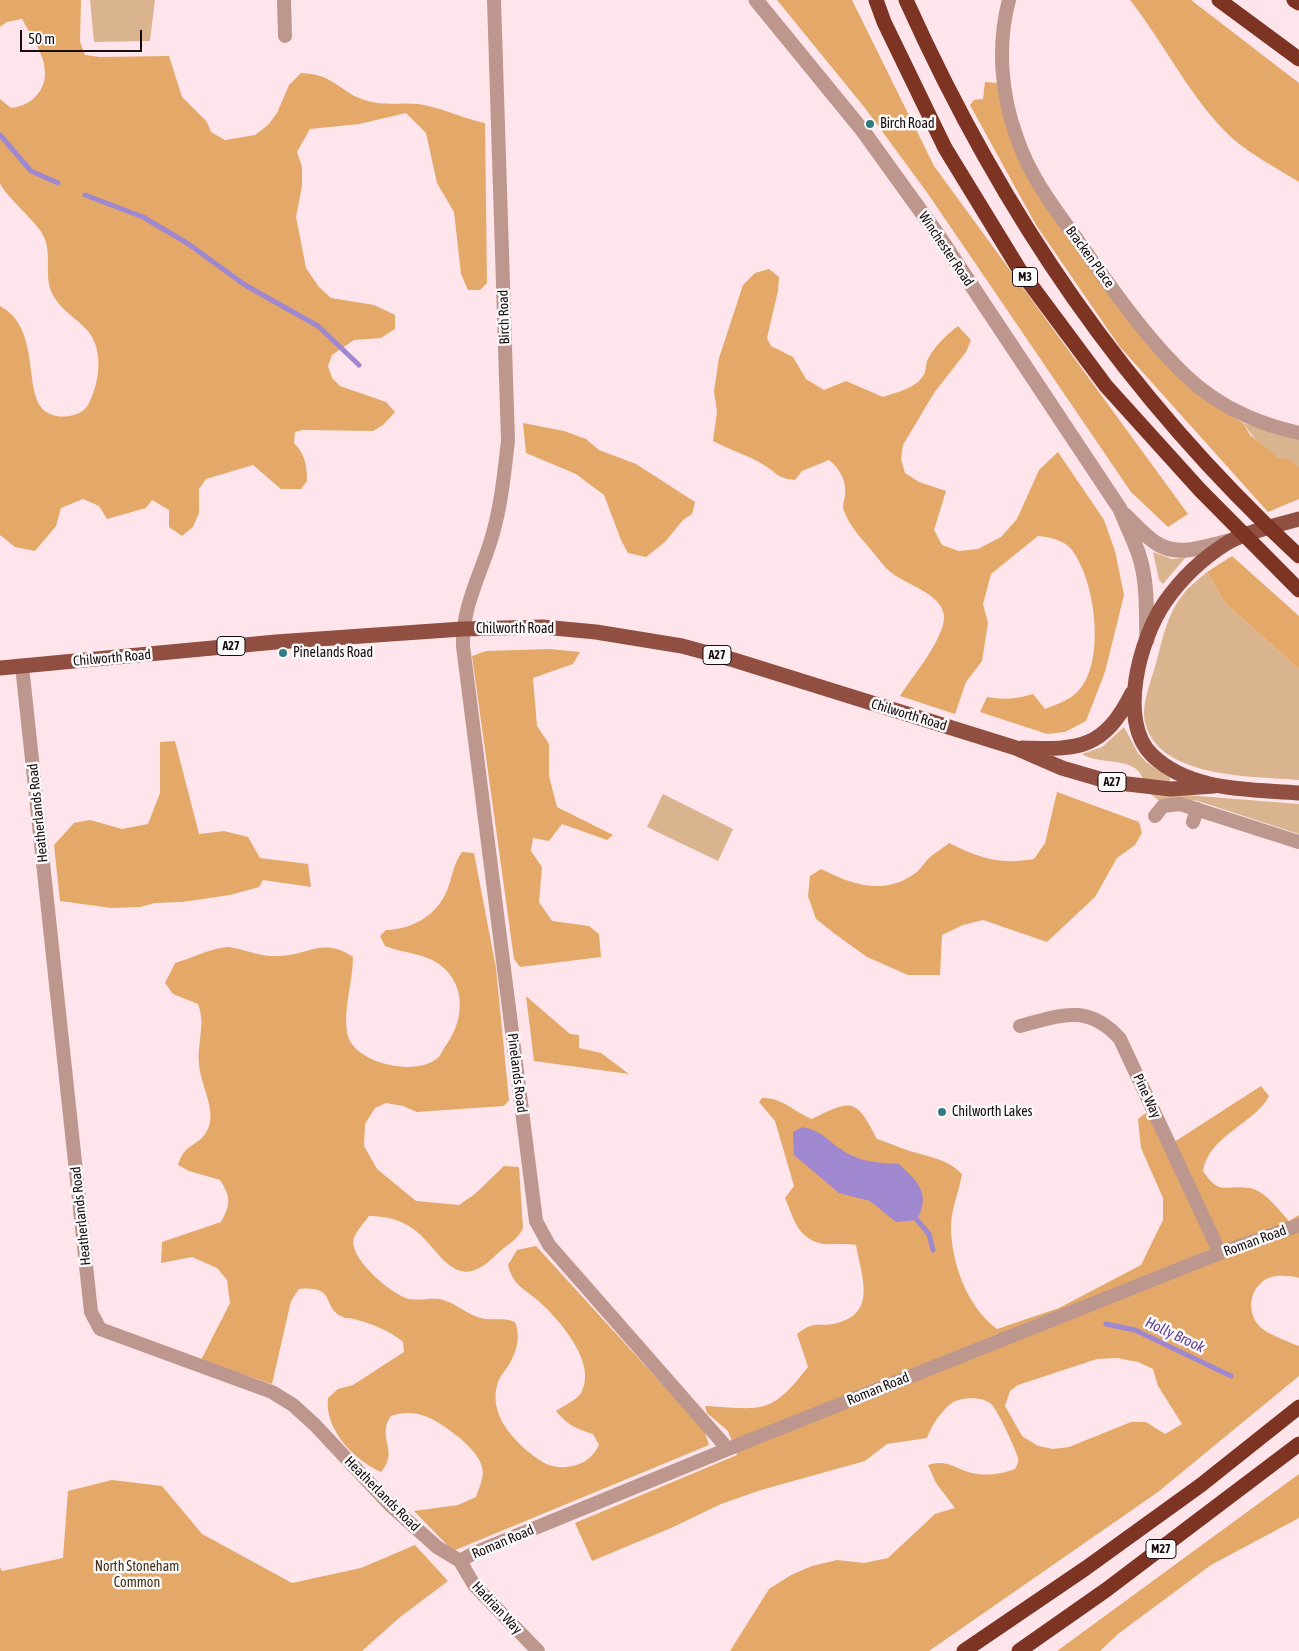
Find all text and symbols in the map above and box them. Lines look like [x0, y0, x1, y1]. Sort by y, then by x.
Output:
scale bar [22, 20, 145, 52]
text: 50 m [28, 30, 55, 47]
place label: Birch Road [880, 116, 935, 132]
marker: Birch Road [864, 118, 876, 130]
street label: Winchester Road [915, 208, 977, 290]
street label: Bracken Place [1062, 223, 1118, 291]
road number: M3 [1012, 268, 1038, 286]
street label: Birch Road [495, 289, 513, 345]
street label: Chilworth Road [476, 621, 554, 637]
road number: A27 [217, 636, 245, 656]
place label: Pinelands Road [293, 645, 373, 661]
street label: Chilworth Road [72, 646, 152, 670]
road number: A27 [703, 646, 731, 664]
marker: Pinelands Road [277, 647, 289, 659]
street label: Chilworth Road [869, 696, 949, 734]
street label: Heatherlands Road [24, 763, 52, 863]
road number: A27 [1098, 772, 1126, 792]
street label: Pinelands Road [504, 1032, 530, 1114]
street label: Pine Way [1129, 1071, 1165, 1121]
place label: Chilworth Lakes [952, 1104, 1033, 1120]
marker: Chilworth Lakes [936, 1106, 948, 1118]
street label: Heatherlands Road [67, 1166, 95, 1266]
street label: Roman Road [1221, 1222, 1289, 1260]
water label: Holly Brook [1142, 1313, 1208, 1357]
street label: Roman Road [844, 1369, 912, 1409]
street label: Heatherlands Road [341, 1453, 423, 1535]
street label: Roman Road [470, 1521, 536, 1563]
road number: M27 [1146, 1540, 1176, 1558]
park label: North Stoneham Common [95, 1559, 179, 1591]
street label: Hadrian Way [468, 1578, 526, 1638]

